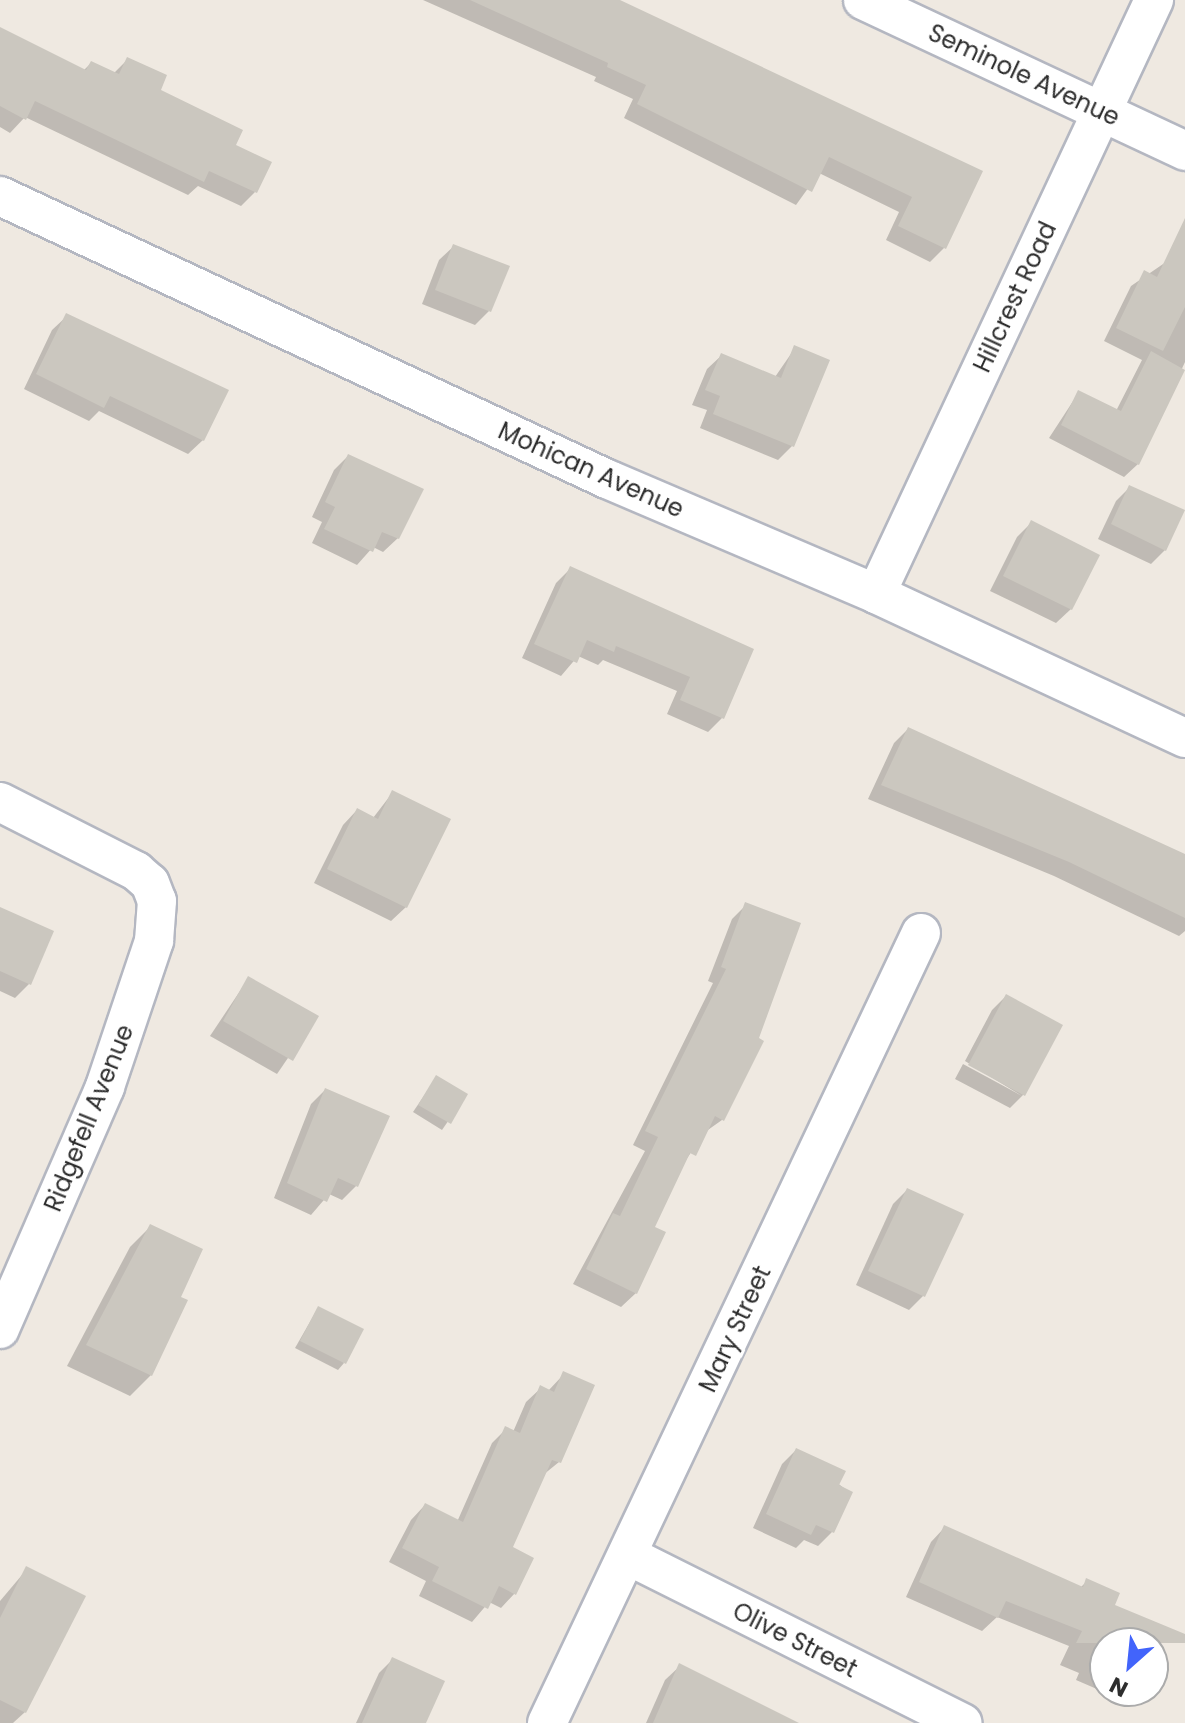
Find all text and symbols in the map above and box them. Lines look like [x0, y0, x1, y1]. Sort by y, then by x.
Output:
street label: Seminole Avenue [924, 18, 1124, 132]
street label: Hillcrest Road [968, 217, 1062, 377]
street label: Mohican Avenue [494, 416, 688, 524]
street label: Ridgefell Avenue [38, 1020, 140, 1216]
street label: Mary Street [693, 1261, 777, 1397]
street label: Olive Street [728, 1596, 862, 1684]
north arrow [1089, 1627, 1169, 1707]
text: N [1104, 1669, 1133, 1705]

